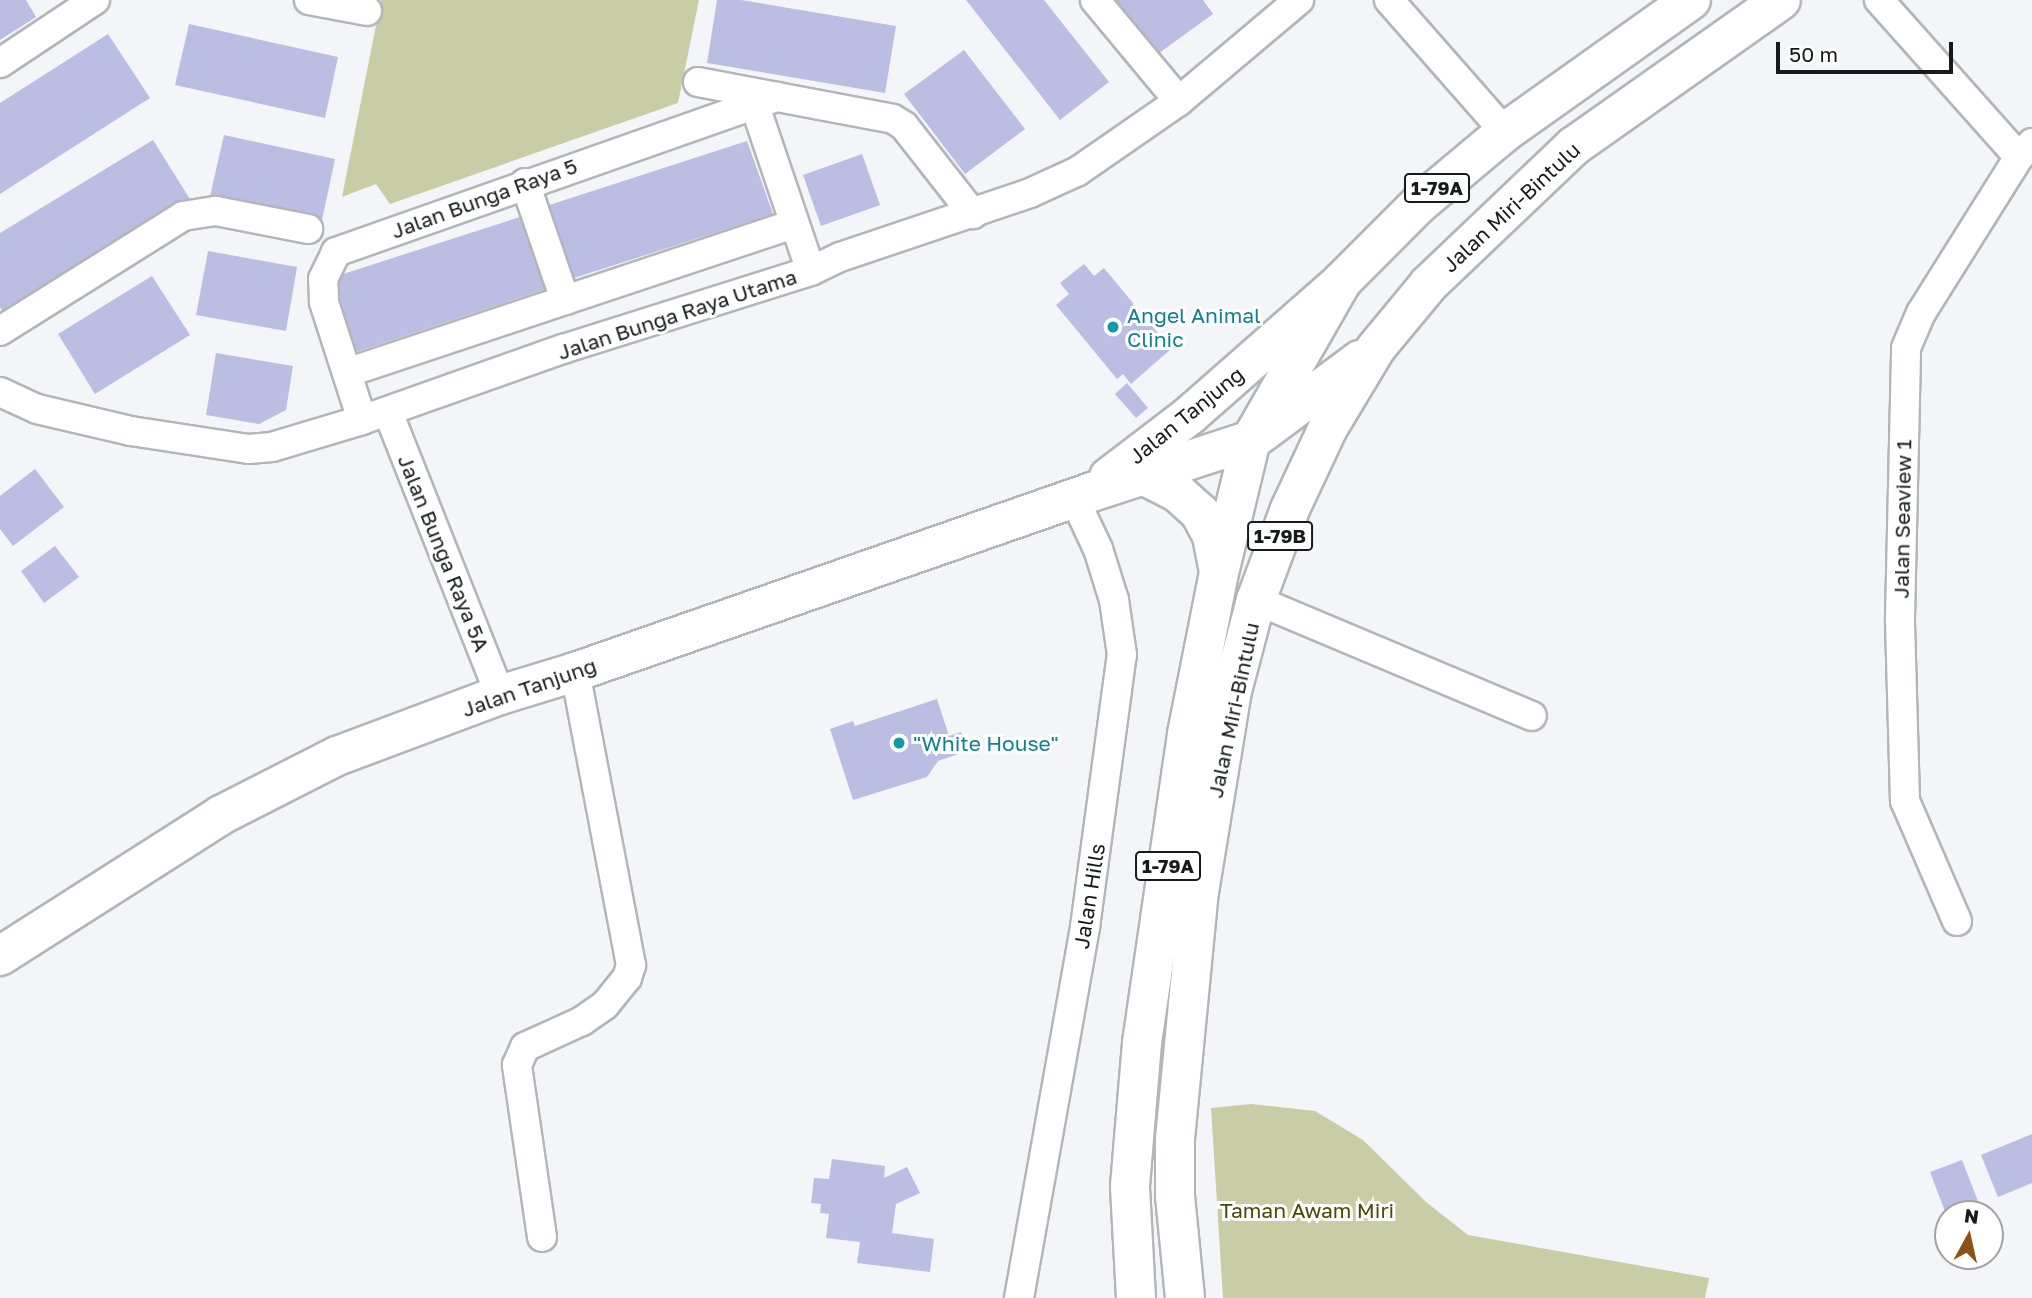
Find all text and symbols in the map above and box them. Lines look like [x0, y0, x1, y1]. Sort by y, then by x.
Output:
scale bar [1780, 28, 1957, 72]
text: 50 m [1789, 41, 1838, 67]
street label: Jalan Miri-Bintulu [1437, 137, 1585, 277]
street label: Jalan Bunga Raya 5 [388, 153, 580, 243]
road number: 1-79A [1404, 172, 1470, 204]
street label: Jalan Bunga Raya Utama [554, 263, 800, 365]
place label: Angel Animal Clinic [1127, 302, 1261, 352]
marker: Angel Animal Clinic [1105, 319, 1121, 335]
street label: Jalan Tanjung [1124, 361, 1248, 469]
street label: Jalan Seaview 1 [1888, 439, 1916, 599]
street label: Jalan Bunga Raya 5A [393, 451, 495, 655]
road number: 1-79B [1247, 520, 1313, 552]
street label: Jalan Miri-Bintulu [1202, 620, 1264, 800]
street label: Jalan Tanjung [459, 652, 599, 722]
place label: "White House" [913, 730, 1059, 756]
marker: "White House" [891, 735, 907, 751]
street label: Jalan Hills [1068, 841, 1110, 951]
road number: 1-79A [1135, 850, 1201, 881]
park label: Taman Awam Miri [1220, 1197, 1394, 1223]
north arrow [1934, 1200, 2004, 1270]
text: N [1963, 1203, 1980, 1228]

